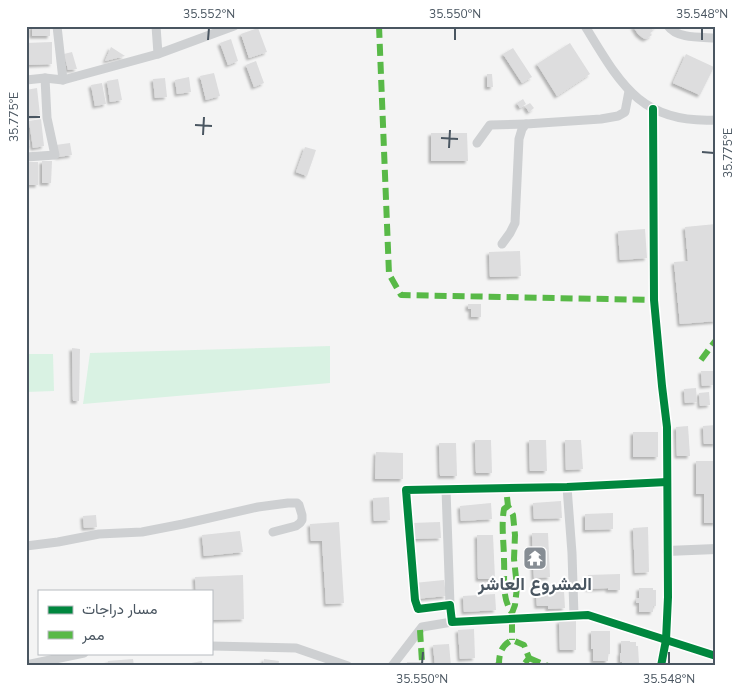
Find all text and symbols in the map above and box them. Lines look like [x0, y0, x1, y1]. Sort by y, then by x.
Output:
text: 35.552°N [183, 6, 235, 22]
text: 35.550°N [429, 6, 481, 22]
text: 35.548°N [676, 6, 728, 22]
text: 35.775°E [6, 92, 22, 142]
text: 35.775°E [720, 128, 736, 178]
temple icon: المشروع العاشر [522, 545, 548, 571]
place label: المشروع العاشر [477, 572, 592, 596]
legend [38, 590, 212, 654]
text: مسار دراجات [82, 599, 157, 619]
text: ممر [81, 625, 104, 645]
text: 35.550°N [396, 671, 448, 687]
text: 35.548°N [643, 671, 695, 687]

